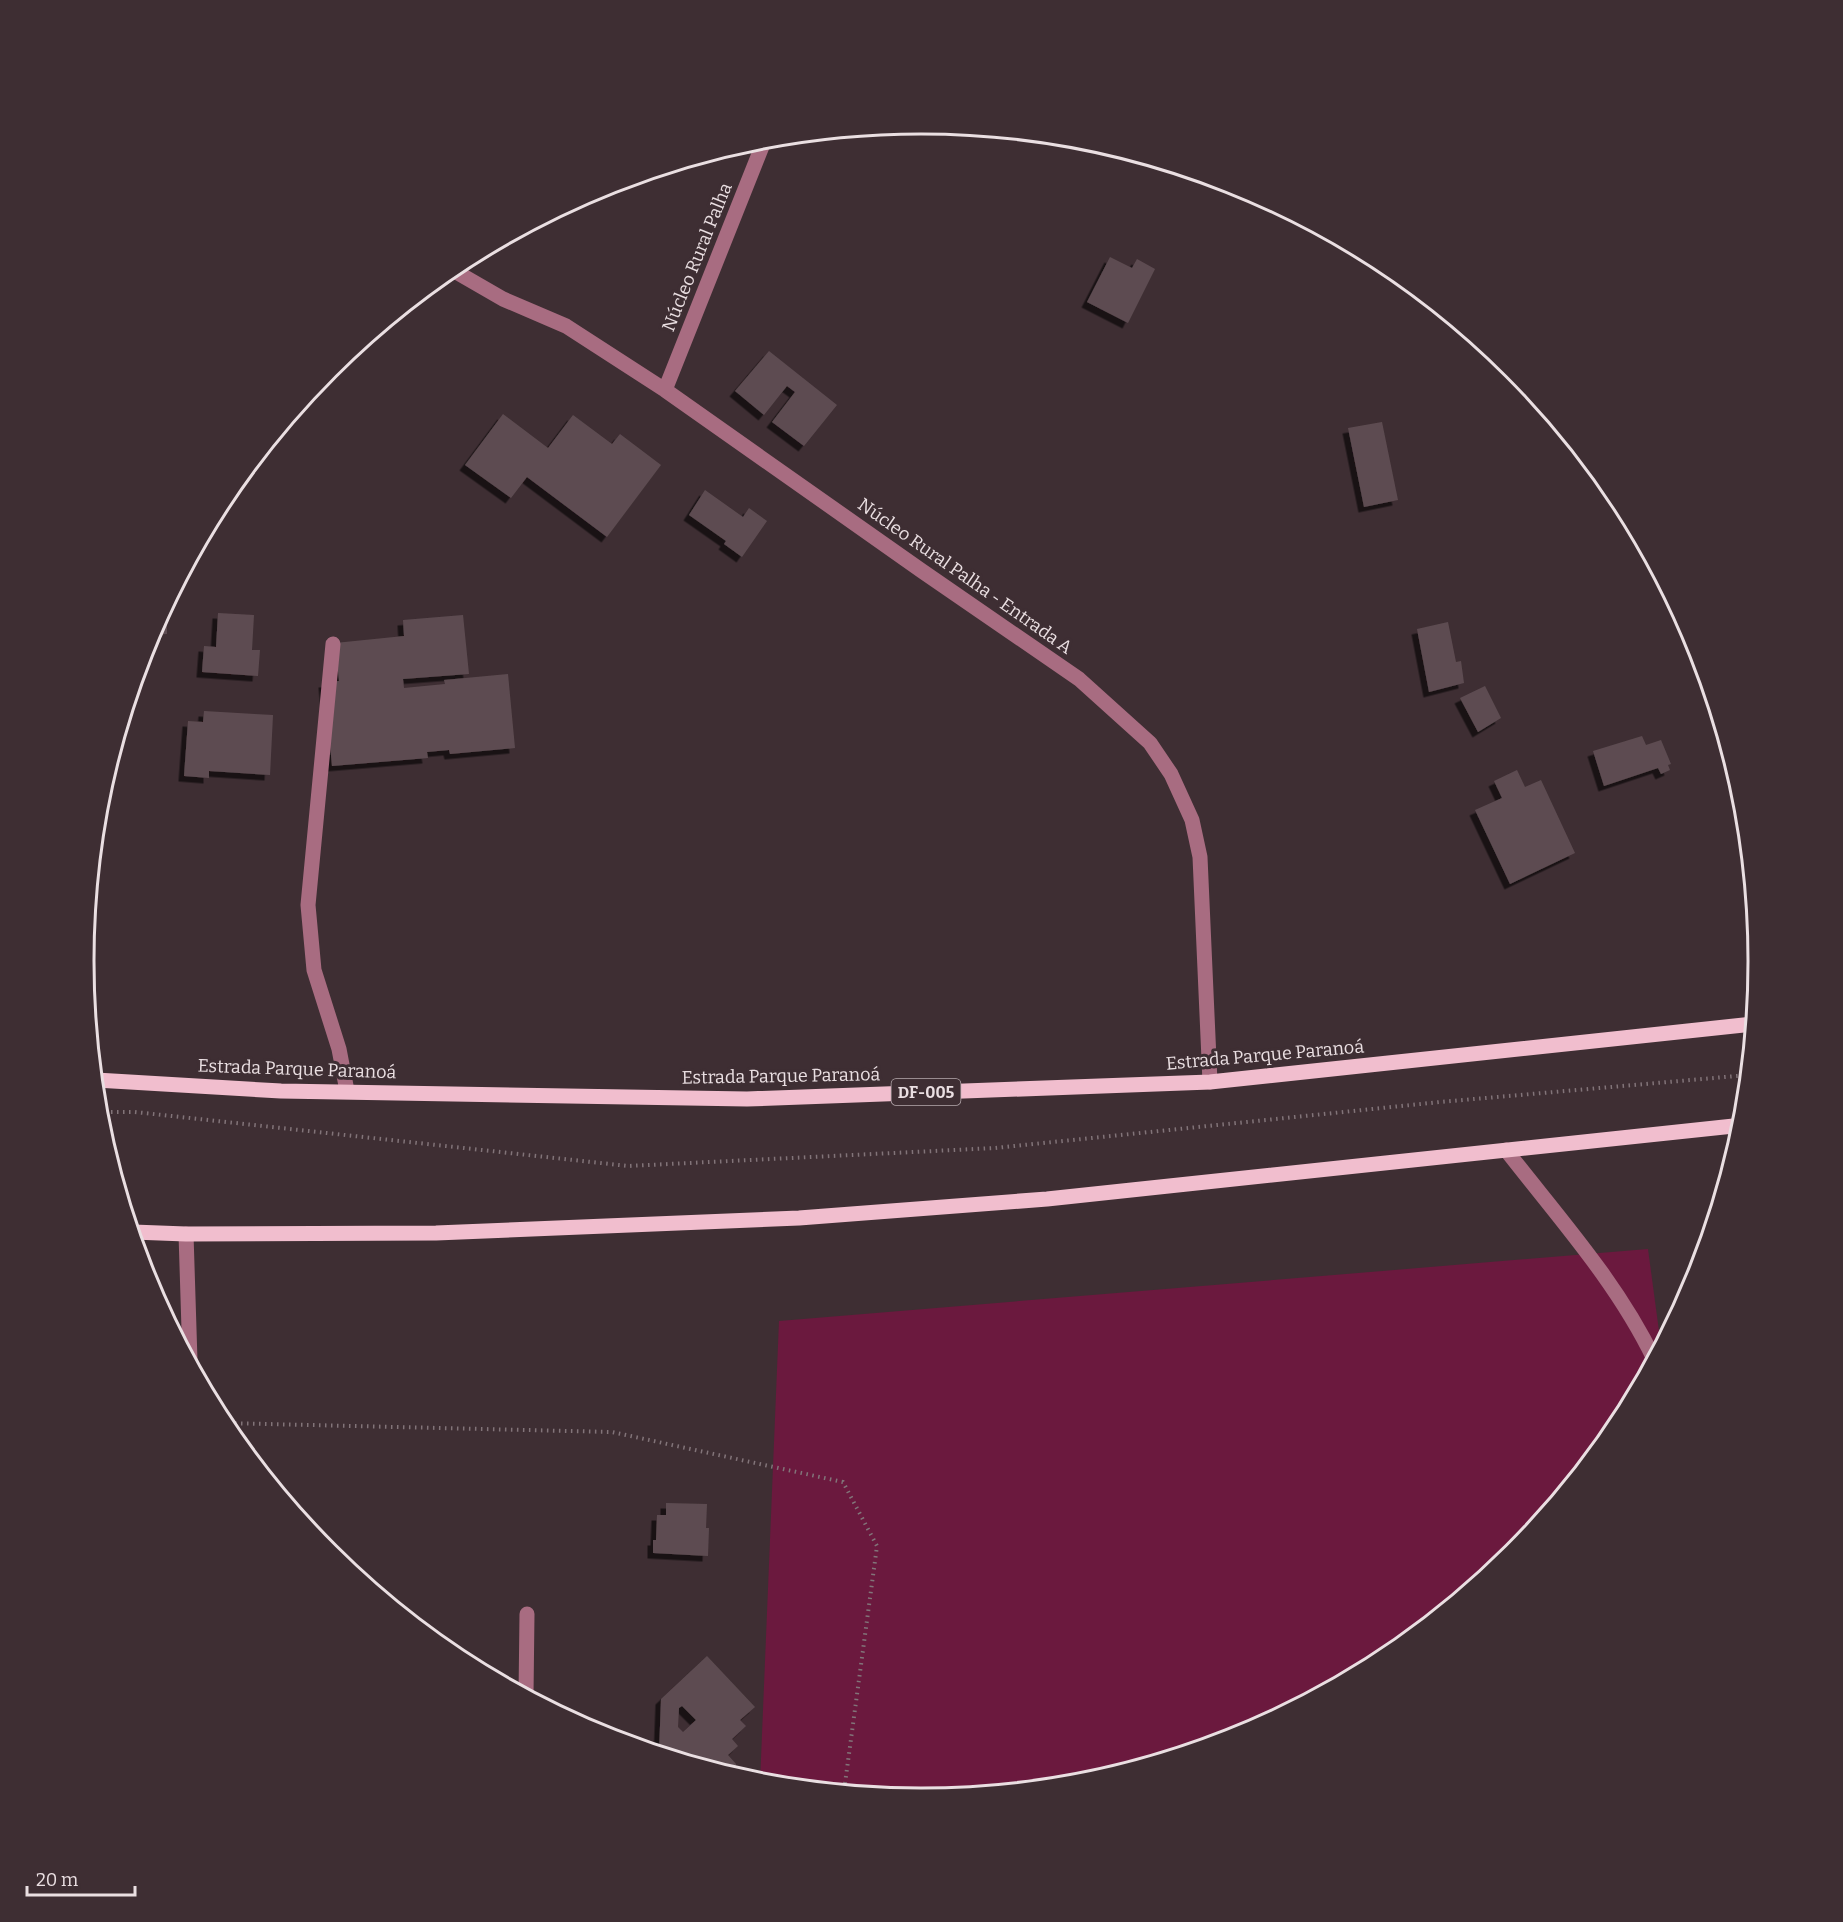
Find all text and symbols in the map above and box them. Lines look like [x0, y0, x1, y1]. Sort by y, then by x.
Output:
street label: Núcleo Rural Palha [657, 179, 737, 335]
street label: Núcleo Rural Palha - Entrada A [854, 493, 1077, 659]
street label: Estrada Parque Paranoá [1165, 1035, 1365, 1075]
street label: Estrada Parque Paranoá [197, 1055, 397, 1083]
street label: Estrada Parque Paranoá [681, 1063, 881, 1089]
road number: DF-005 [892, 1079, 960, 1105]
scale bar [27, 1859, 135, 1897]
text: 20 m [36, 1869, 78, 1891]

